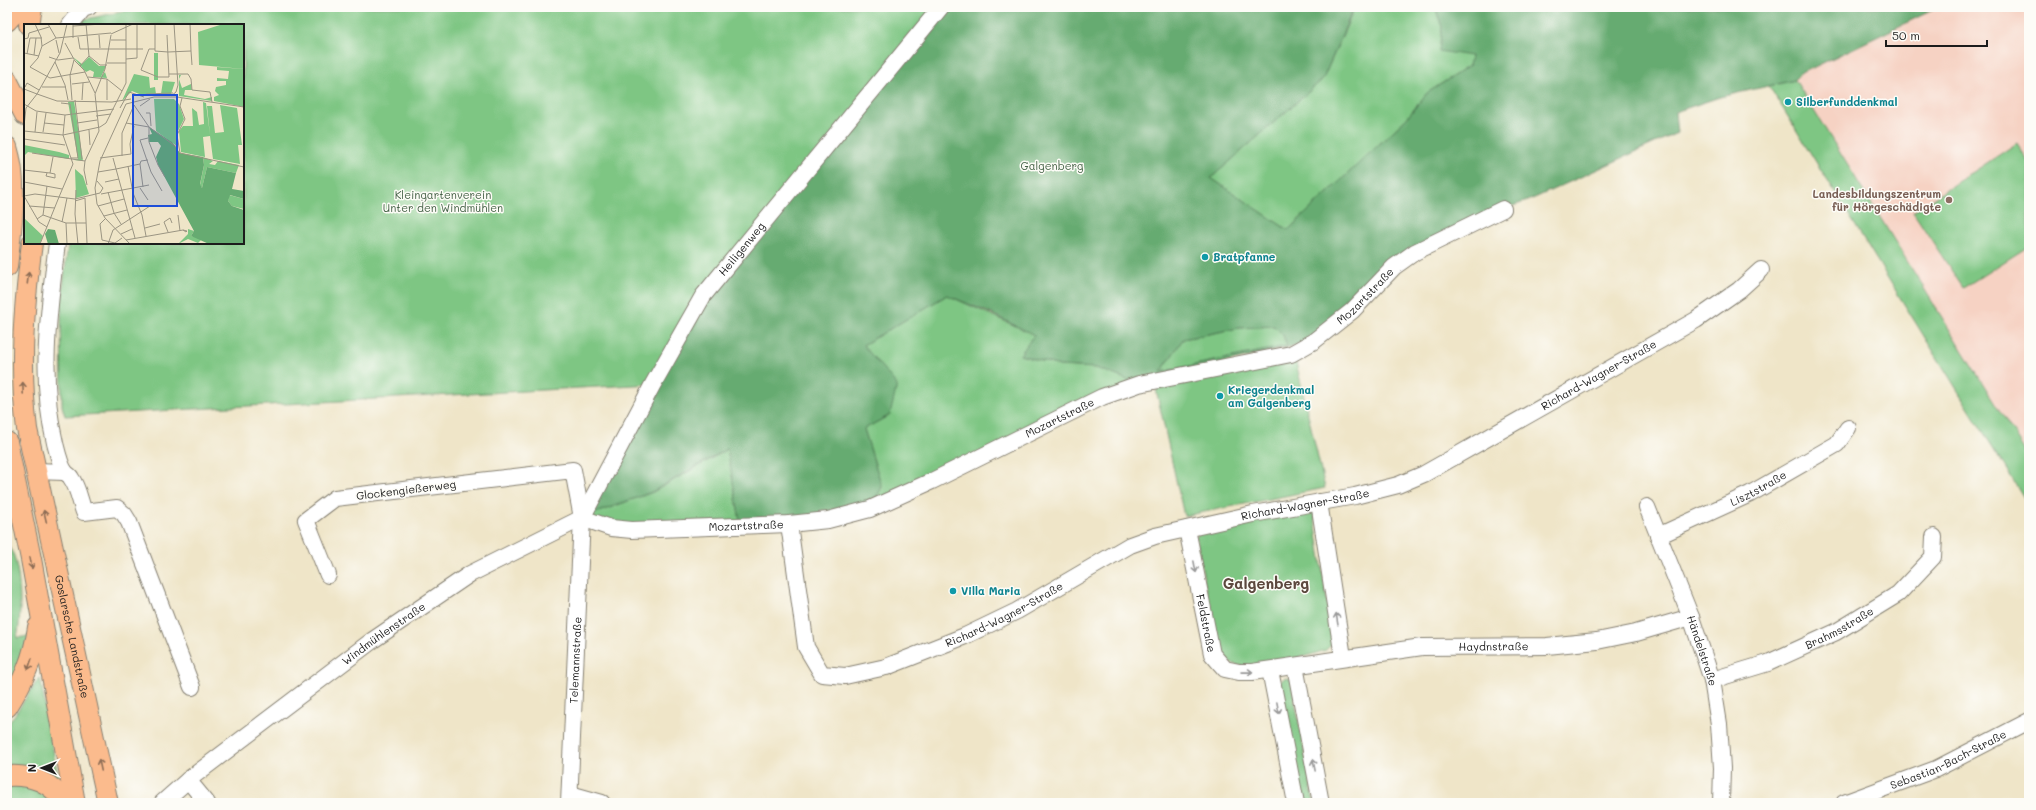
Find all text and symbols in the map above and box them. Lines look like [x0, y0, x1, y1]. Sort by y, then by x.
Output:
scale bar [1886, 22, 1987, 48]
inset map [24, 24, 244, 244]
text: 50 m [1892, 27, 1920, 43]
place label: Silberfunddenkmal [1796, 94, 1897, 109]
marker: Silberfunddenkmal [1783, 97, 1793, 107]
park label: Galgenberg [1021, 158, 1083, 173]
place label: Landesbildungszentrum für Hörgeschädigte [1812, 186, 1941, 214]
park label: Kleingartenverein Unter den Windmühlen [383, 187, 503, 215]
marker: Landesbildungszentrum für Hörgeschädigte [1944, 195, 1954, 205]
street label: Heiligenweg [715, 219, 768, 279]
place label: Bratpfanne [1213, 249, 1276, 264]
marker: Bratpfanne [1200, 252, 1210, 262]
street label: Mozartstraße [1333, 264, 1397, 327]
one-way arrow [24, 272, 32, 285]
street label: Richard-Wagner-Straße [1538, 336, 1659, 413]
one-way arrow [19, 382, 26, 395]
place label: Kriegerdenkmal am Galgenberg [1228, 382, 1314, 410]
marker: Kriegerdenkmal am Galgenberg [1215, 391, 1225, 401]
street label: Mozartstraße [1023, 394, 1097, 441]
street label: Lisztstraße [1728, 467, 1789, 509]
street label: Glockengießerweg [355, 476, 457, 503]
street label: Richard-Wagner-Straße [1239, 485, 1371, 524]
one-way arrow [41, 510, 49, 523]
street label: Mozartstraße [708, 516, 784, 534]
one-way arrow [28, 556, 36, 569]
one-way arrow [1191, 560, 1199, 573]
street label: Goslarsche Landstraße [52, 573, 93, 700]
district label: Galgenberg [1223, 573, 1309, 593]
street label: Richard-Wagner-Straße [943, 578, 1066, 650]
place label: Villa Maria [961, 583, 1021, 598]
marker: Villa Maria [948, 586, 958, 596]
street label: Feldstraße [1193, 593, 1220, 654]
street label: Windmühlenstraße [338, 598, 428, 668]
street label: Brahmsstraße [1802, 603, 1876, 652]
one-way arrow [1333, 613, 1341, 626]
street label: Händelstraße [1684, 613, 1721, 687]
street label: Telemannstraße [566, 616, 584, 704]
street label: Haydnstraße [1458, 638, 1529, 654]
one-way arrow [26, 657, 33, 670]
one-way arrow [1240, 668, 1253, 676]
one-way arrow [1274, 701, 1282, 714]
street label: Sebastian-Bach-Straße [1888, 726, 2009, 792]
north arrow [22, 748, 62, 788]
one-way arrow [95, 759, 103, 772]
one-way arrow [1309, 759, 1317, 772]
text: N [24, 764, 39, 772]

